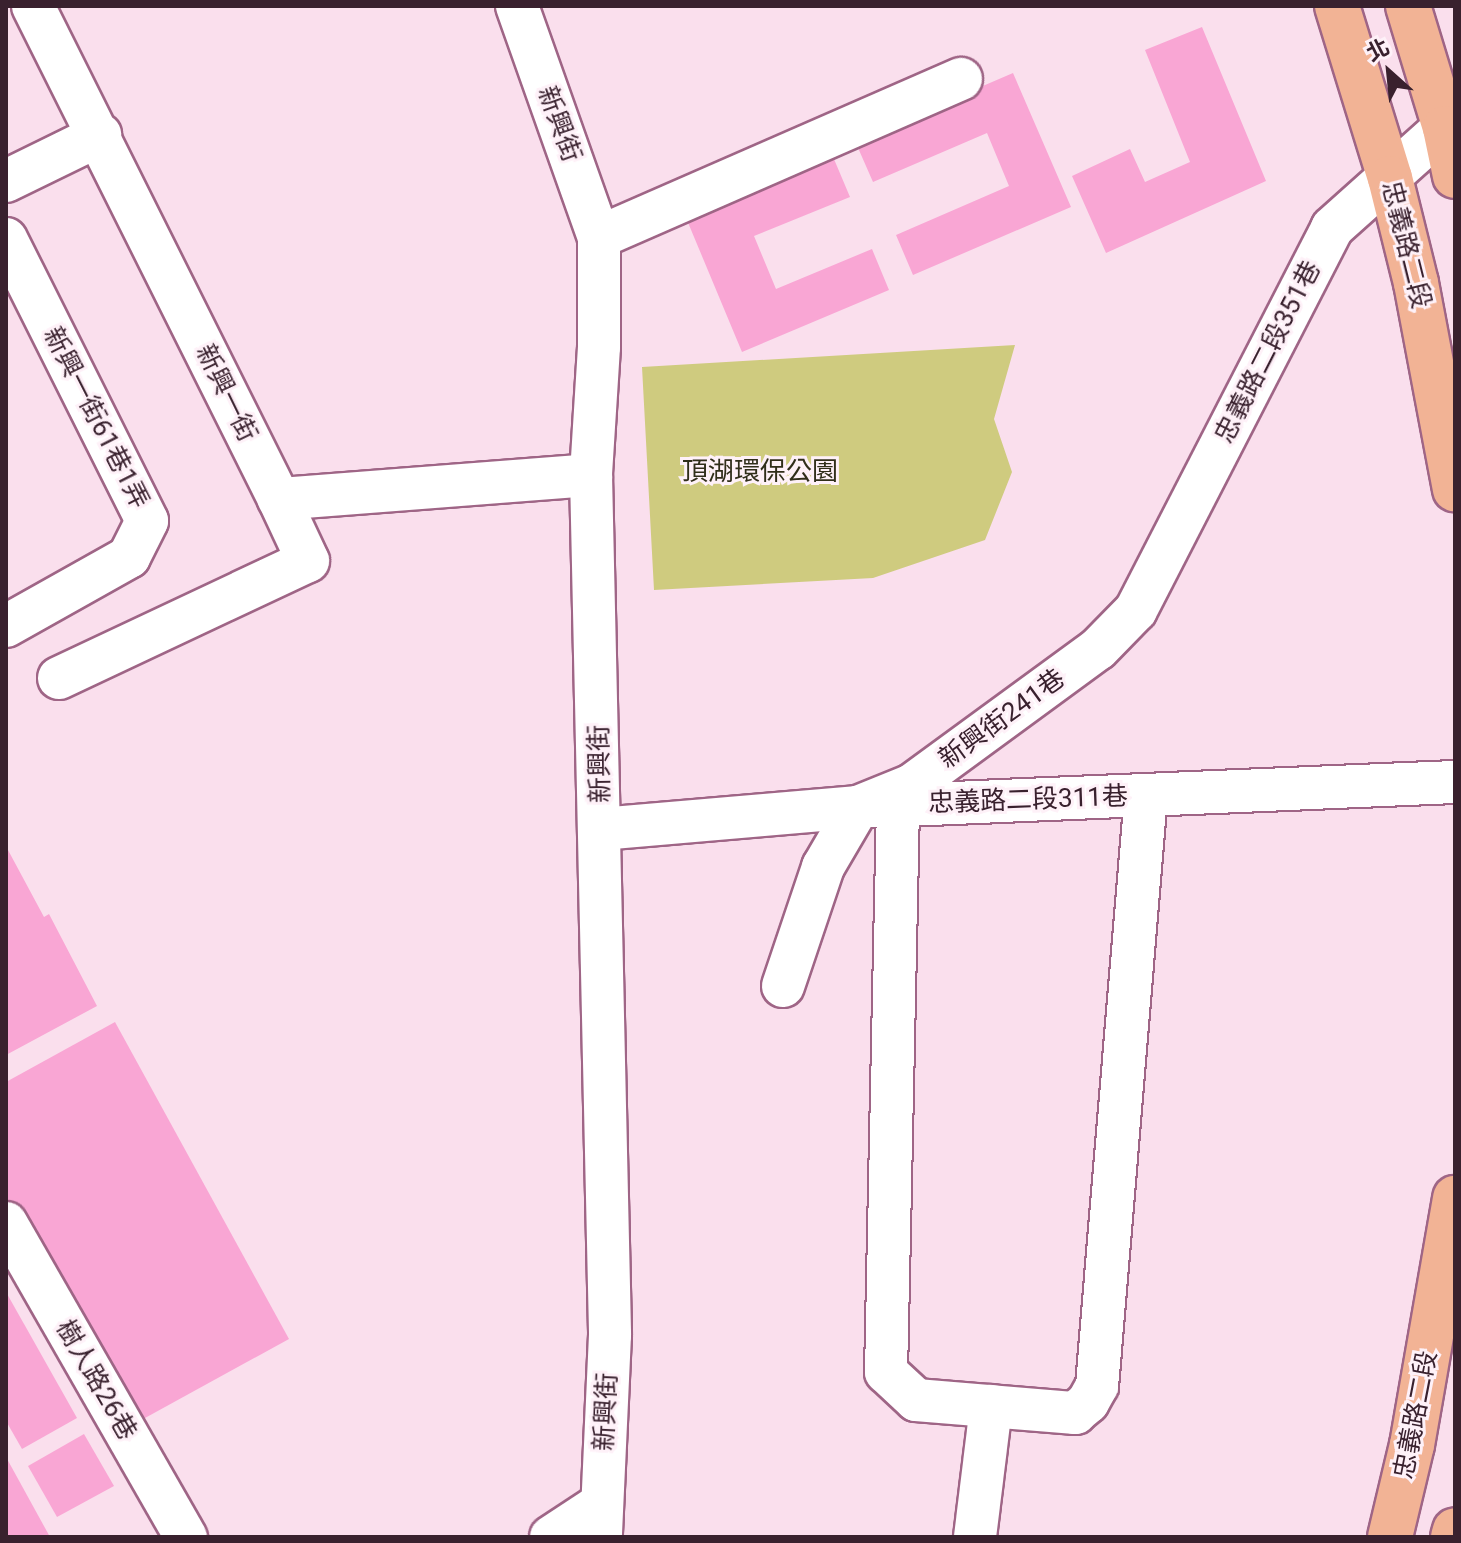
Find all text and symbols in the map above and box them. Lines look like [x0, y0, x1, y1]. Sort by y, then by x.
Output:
north arrow [1349, 32, 1429, 112]
text: 北 [1362, 34, 1393, 66]
street label: 新興街 [531, 82, 587, 166]
street label: 忠義路二段 [1375, 178, 1437, 312]
street label: 忠義路二段351巷 [1209, 256, 1327, 448]
street label: 新興一街61巷1弄 [37, 322, 155, 514]
street label: 新興一街 [189, 339, 263, 447]
park label: 頂湖環保公園 [682, 456, 838, 488]
street label: 新興街241巷 [933, 663, 1071, 775]
street label: 新興街 [584, 725, 616, 803]
street label: 忠義路二段311巷 [928, 781, 1128, 819]
street label: 樹人路26巷 [49, 1315, 143, 1445]
street label: 忠義路二段 [1388, 1348, 1444, 1482]
street label: 新興街 [588, 1372, 624, 1452]

